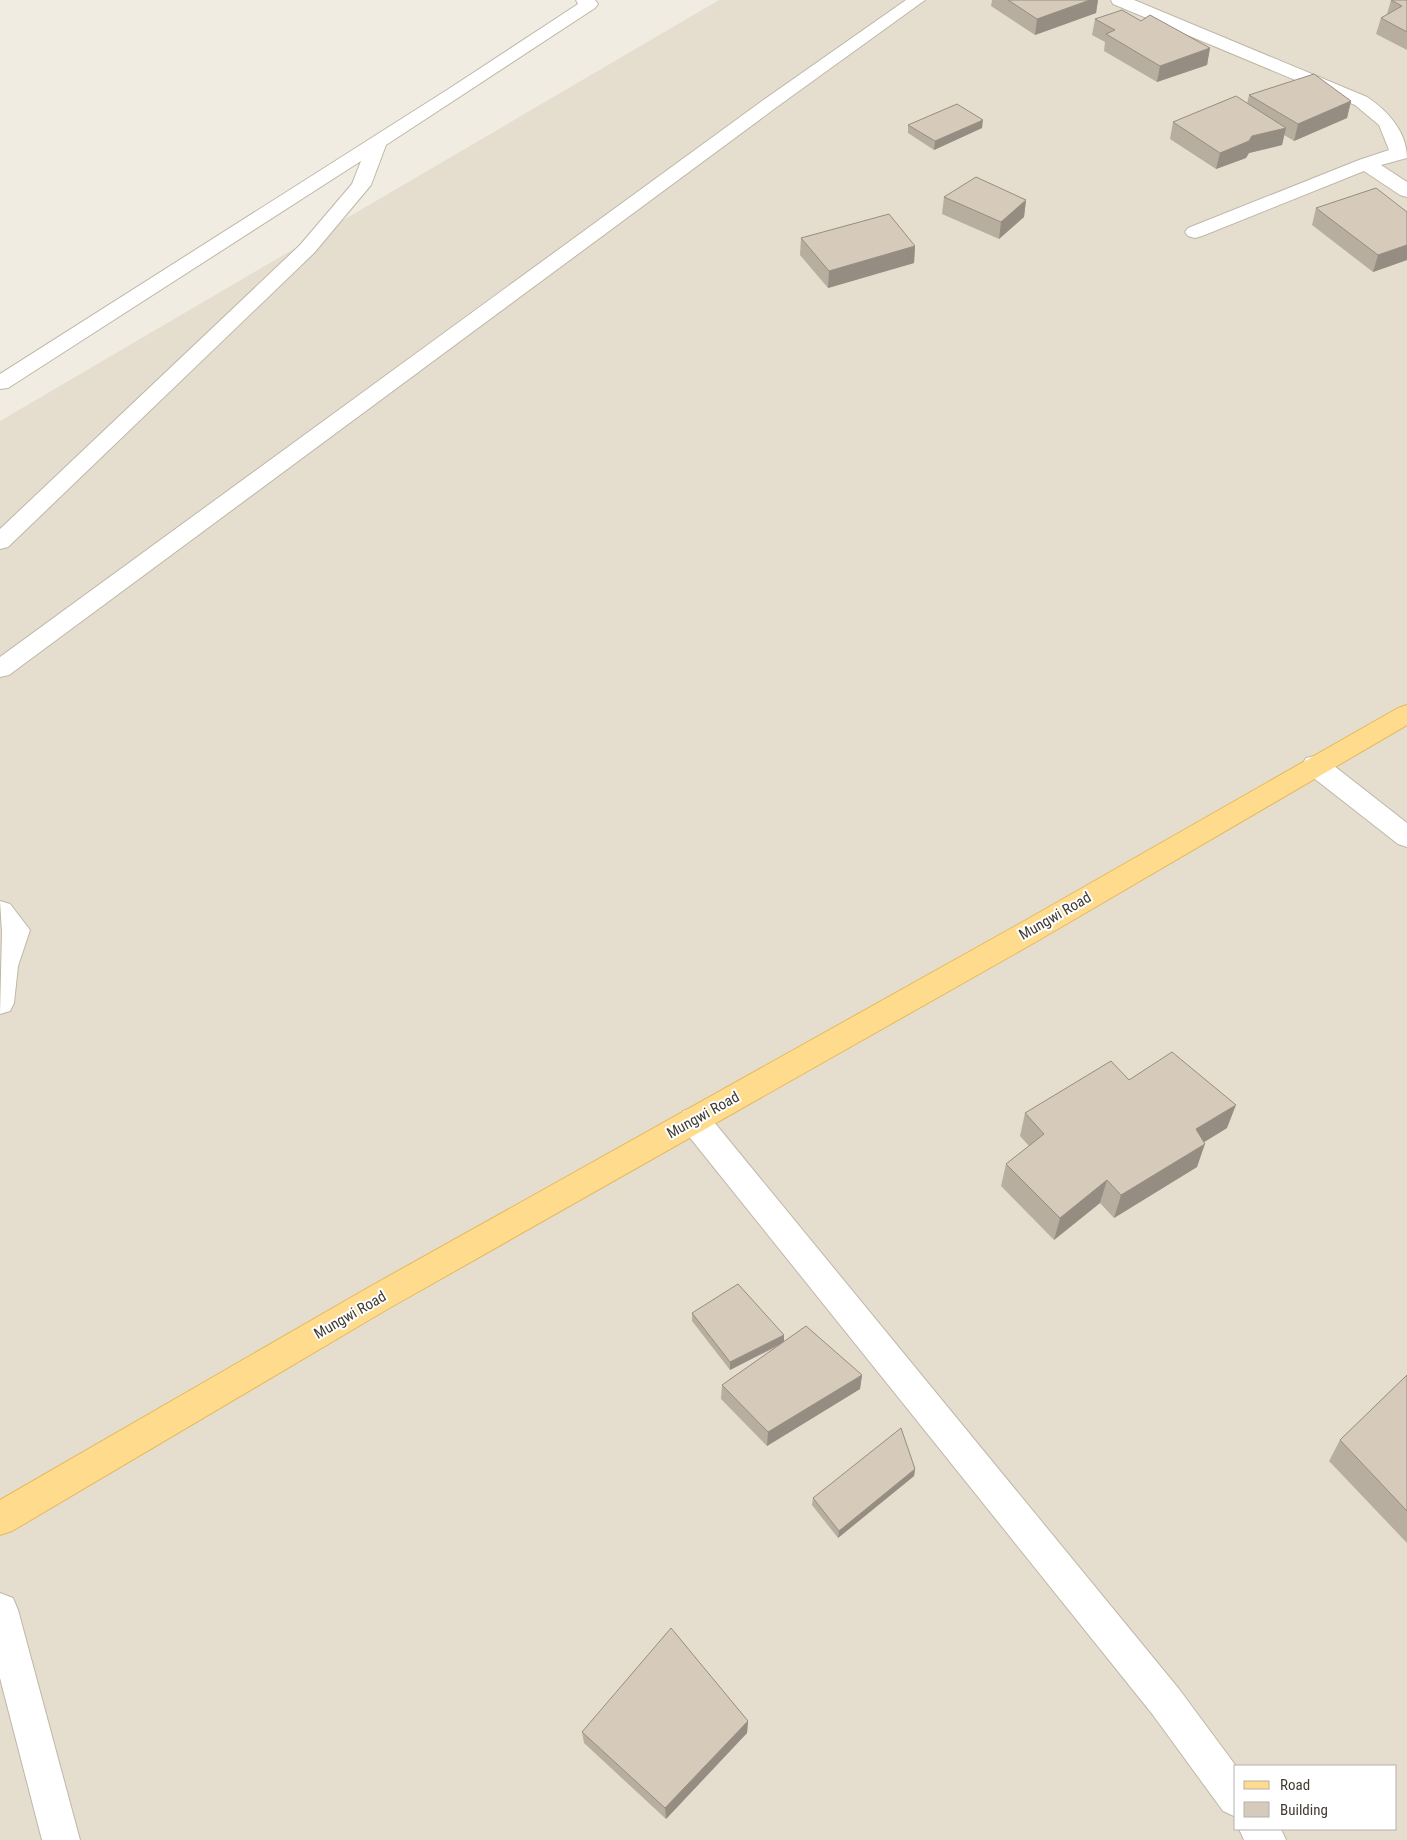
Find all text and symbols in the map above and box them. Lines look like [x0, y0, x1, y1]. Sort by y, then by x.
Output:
street label: Mungwi Road [1016, 888, 1094, 944]
street label: Mungwi Road [664, 1088, 742, 1142]
street label: Mungwi Road [311, 1287, 389, 1343]
legend [1234, 1765, 1397, 1830]
text: Road [1280, 1776, 1310, 1794]
text: Building [1280, 1801, 1328, 1819]

